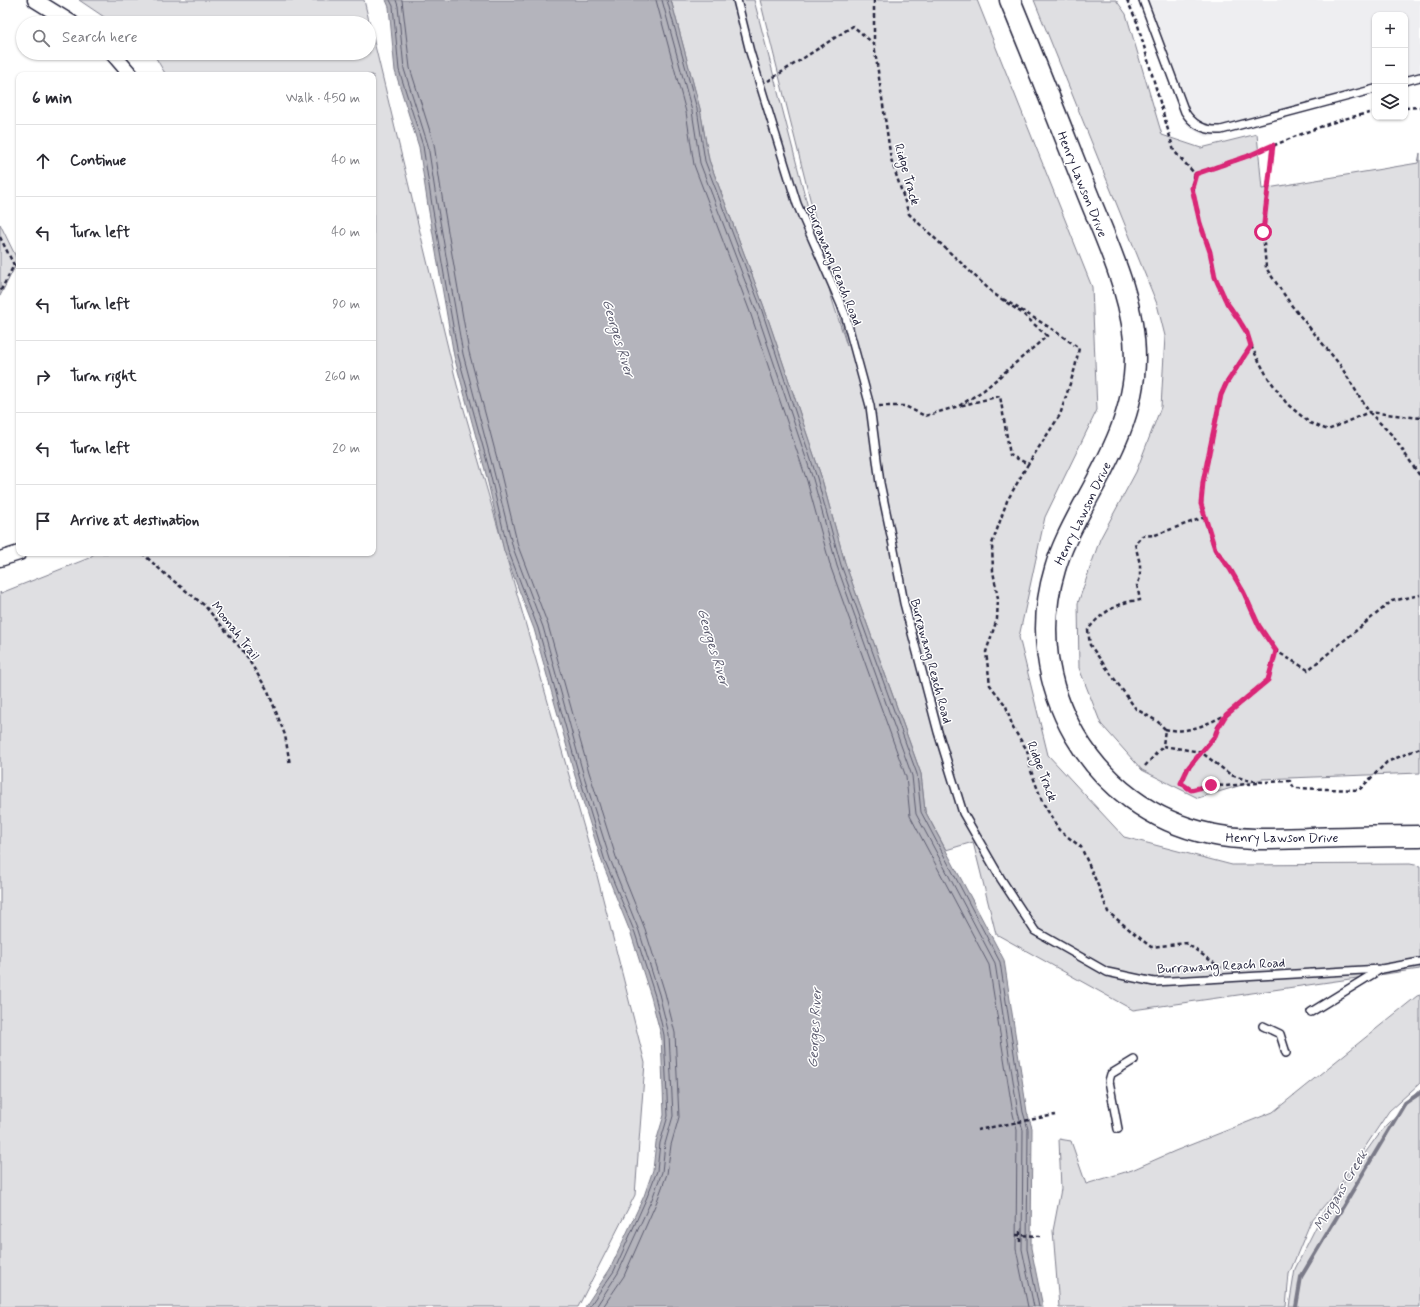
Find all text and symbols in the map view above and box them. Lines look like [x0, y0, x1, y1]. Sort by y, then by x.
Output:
map controls [1372, 12, 1408, 120]
button: + [1372, 12, 1408, 48]
search box [16, 16, 376, 60]
icon: search [30, 27, 52, 49]
text: Search here [62, 28, 138, 48]
button: − [1372, 48, 1408, 84]
button: layers [1372, 84, 1408, 120]
text: 6 min [32, 87, 72, 109]
text: Walk · 450 m [286, 90, 360, 107]
street label: Henry Lawson Drive [1053, 129, 1111, 240]
street label: Ridge Track [889, 142, 924, 208]
icon: ahead [32, 150, 54, 172]
text: Continue [70, 151, 126, 171]
text: 40 m [331, 152, 360, 169]
street label: Burrawang Reach Road [801, 203, 866, 329]
icon: left [32, 222, 54, 244]
text: Turn left [70, 223, 130, 243]
route start [1254, 223, 1272, 241]
text: 40 m [331, 224, 360, 241]
icon: left [32, 294, 54, 316]
text: Turn left [70, 295, 130, 315]
text: 90 m [332, 296, 360, 313]
water label: Georges River [596, 297, 639, 382]
icon: right [32, 366, 54, 388]
text: Turn right [70, 367, 137, 387]
text: 260 m [325, 368, 360, 385]
icon: left [32, 438, 54, 460]
text: Turn left [70, 439, 130, 459]
text: 20 m [332, 440, 360, 457]
street label: Henry Lawson Drive [1051, 459, 1116, 568]
icon: arrive [32, 510, 54, 532]
text: Arrive at destination [70, 511, 199, 531]
street label: Burrawang Reach Road [905, 597, 955, 726]
street label: Moonah Trail [207, 598, 263, 664]
water label: Georges River [691, 606, 734, 691]
street label: Ridge Track [1021, 739, 1061, 805]
route end [1202, 776, 1220, 794]
street label: Henry Lawson Drive [1226, 830, 1339, 847]
street label: Burrawang Reach Road [1157, 955, 1286, 979]
water label: Georges River [804, 985, 828, 1069]
water label: Morgans Creek [1310, 1146, 1374, 1235]

